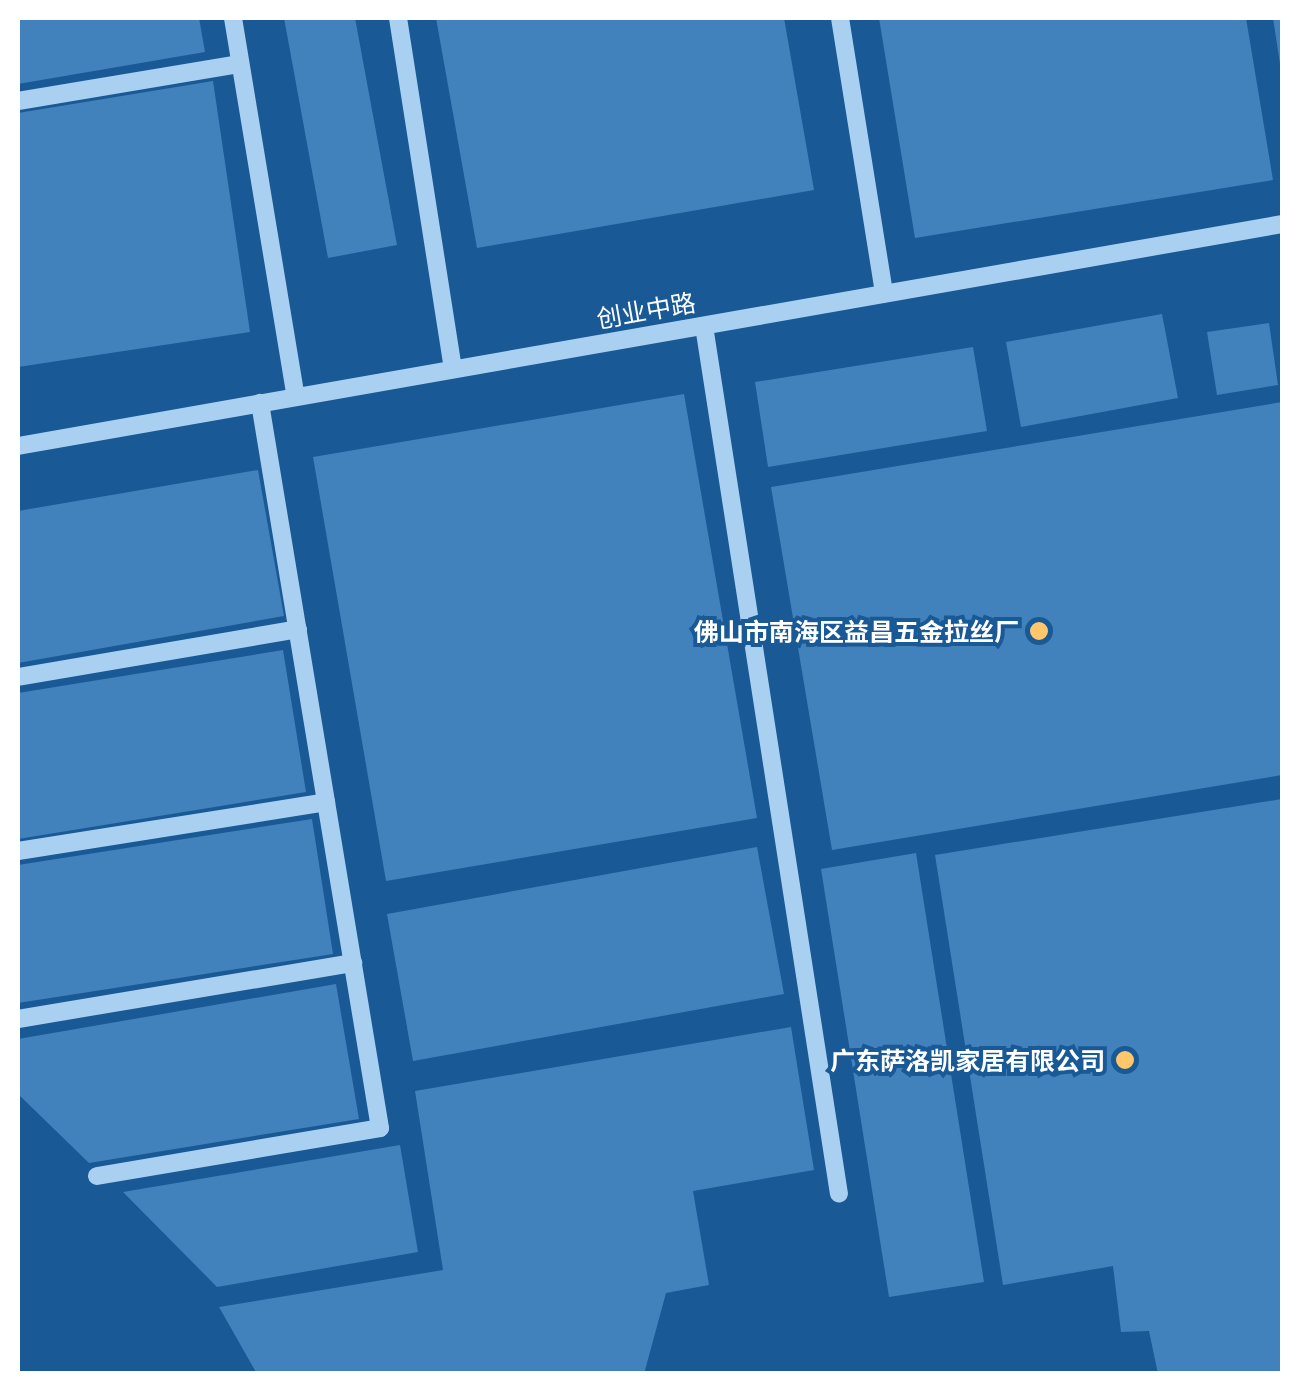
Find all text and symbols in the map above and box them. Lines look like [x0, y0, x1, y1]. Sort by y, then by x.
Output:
street label: 创业中路 [594, 287, 698, 333]
place label: 佛山市南海区益昌五金拉丝厂 [694, 616, 1019, 646]
marker: 佛山市南海区益昌五金拉丝厂 [1028, 620, 1050, 642]
place label: 广东萨洛凯家居有限公司 [830, 1045, 1105, 1075]
marker: 广东萨洛凯家居有限公司 [1114, 1049, 1136, 1071]

